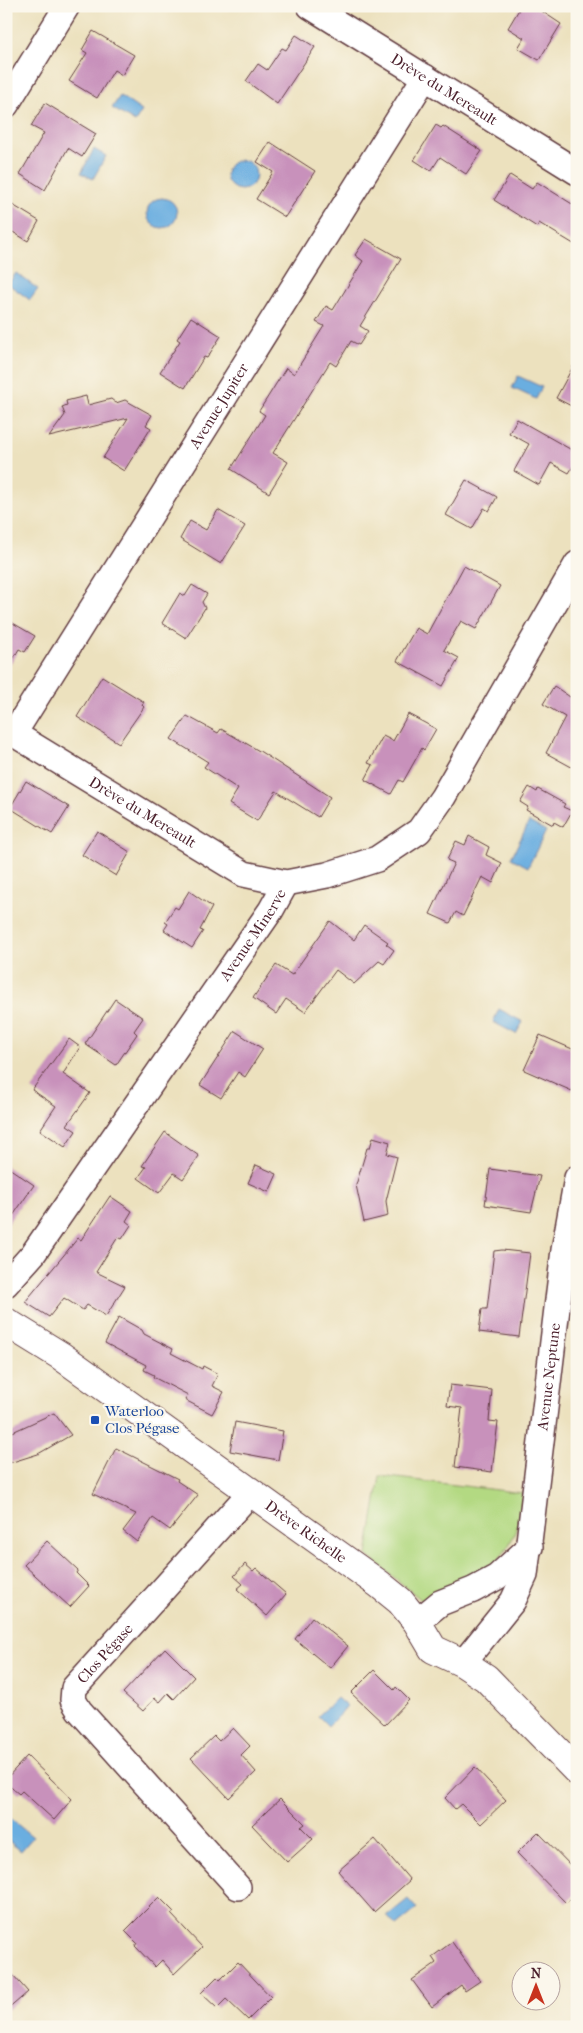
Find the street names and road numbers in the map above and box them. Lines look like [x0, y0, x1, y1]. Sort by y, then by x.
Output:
street label: Drève du Mereault [388, 50, 501, 130]
street label: Avenue Jupiter [185, 359, 253, 453]
street label: Drève du Mereault [86, 773, 200, 852]
street label: Avenue Minerve [215, 885, 290, 985]
street label: Avenue Neptune [533, 1321, 564, 1433]
street label: Drève Richelle [262, 1496, 351, 1567]
street label: Clos Pégase [73, 1619, 137, 1687]

